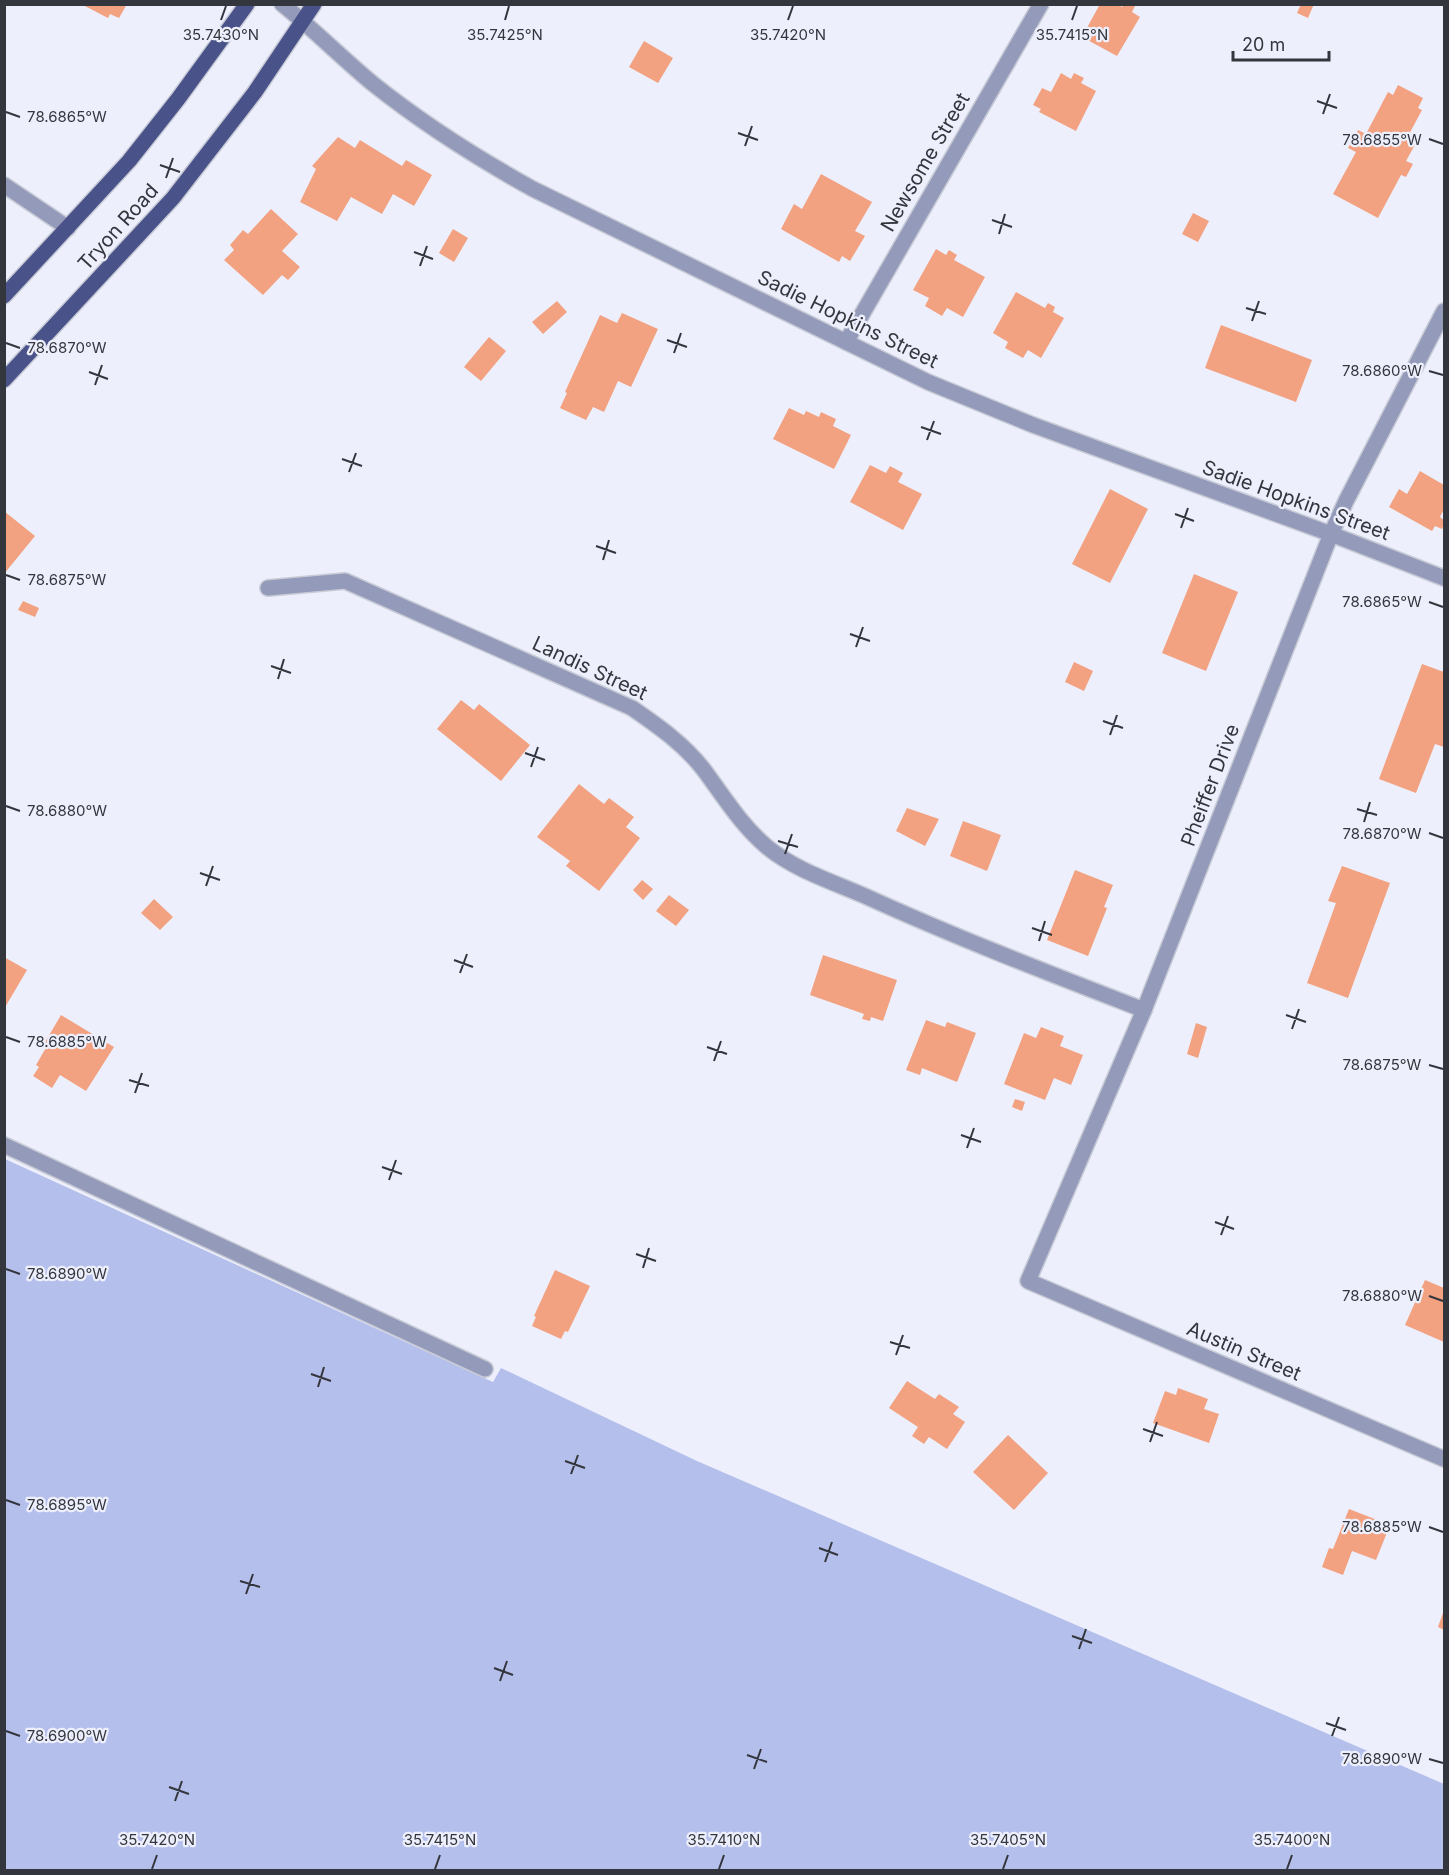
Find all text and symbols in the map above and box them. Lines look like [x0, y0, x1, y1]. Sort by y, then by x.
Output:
scale bar [1233, 24, 1329, 62]
text: 35.7430°N [183, 25, 259, 44]
text: 35.7425°N [467, 25, 543, 44]
text: 35.7420°N [750, 25, 826, 44]
text: 35.7415°N [1036, 25, 1108, 44]
text: 20 m [1242, 34, 1285, 55]
street label: Newsome Street [875, 88, 975, 236]
text: 78.6865°W [27, 107, 107, 126]
text: 78.6855°W [1342, 130, 1422, 149]
street label: Tryon Road [73, 179, 163, 275]
street label: Sadie Hopkins Street [754, 265, 943, 373]
text: 78.6870°W [27, 338, 107, 357]
text: 78.6860°W [1342, 361, 1422, 380]
street label: Sadie Hopkins Street [1199, 455, 1393, 545]
text: 78.6875°W [28, 570, 107, 589]
text: 78.6865°W [1342, 592, 1422, 611]
street label: Landis Street [529, 631, 652, 705]
street label: Pheiffer Drive [1176, 720, 1244, 850]
text: 78.6880°W [27, 801, 107, 820]
text: 78.6870°W [1342, 824, 1422, 843]
text: 78.6885°W [27, 1032, 107, 1051]
text: 78.6875°W [1343, 1055, 1422, 1074]
text: 78.6890°W [27, 1264, 107, 1283]
text: 78.6880°W [1342, 1286, 1422, 1305]
street label: Austin Street [1183, 1316, 1305, 1386]
text: 78.6895°W [27, 1495, 107, 1514]
text: 78.6885°W [1342, 1517, 1422, 1536]
text: 78.6900°W [27, 1726, 107, 1745]
text: 78.6890°W [1342, 1749, 1422, 1768]
text: 35.7420°N [119, 1830, 195, 1849]
text: 35.7415°N [404, 1830, 476, 1849]
text: 35.7410°N [688, 1830, 760, 1849]
text: 35.7405°N [970, 1830, 1046, 1849]
text: 35.7400°N [1254, 1830, 1330, 1849]

